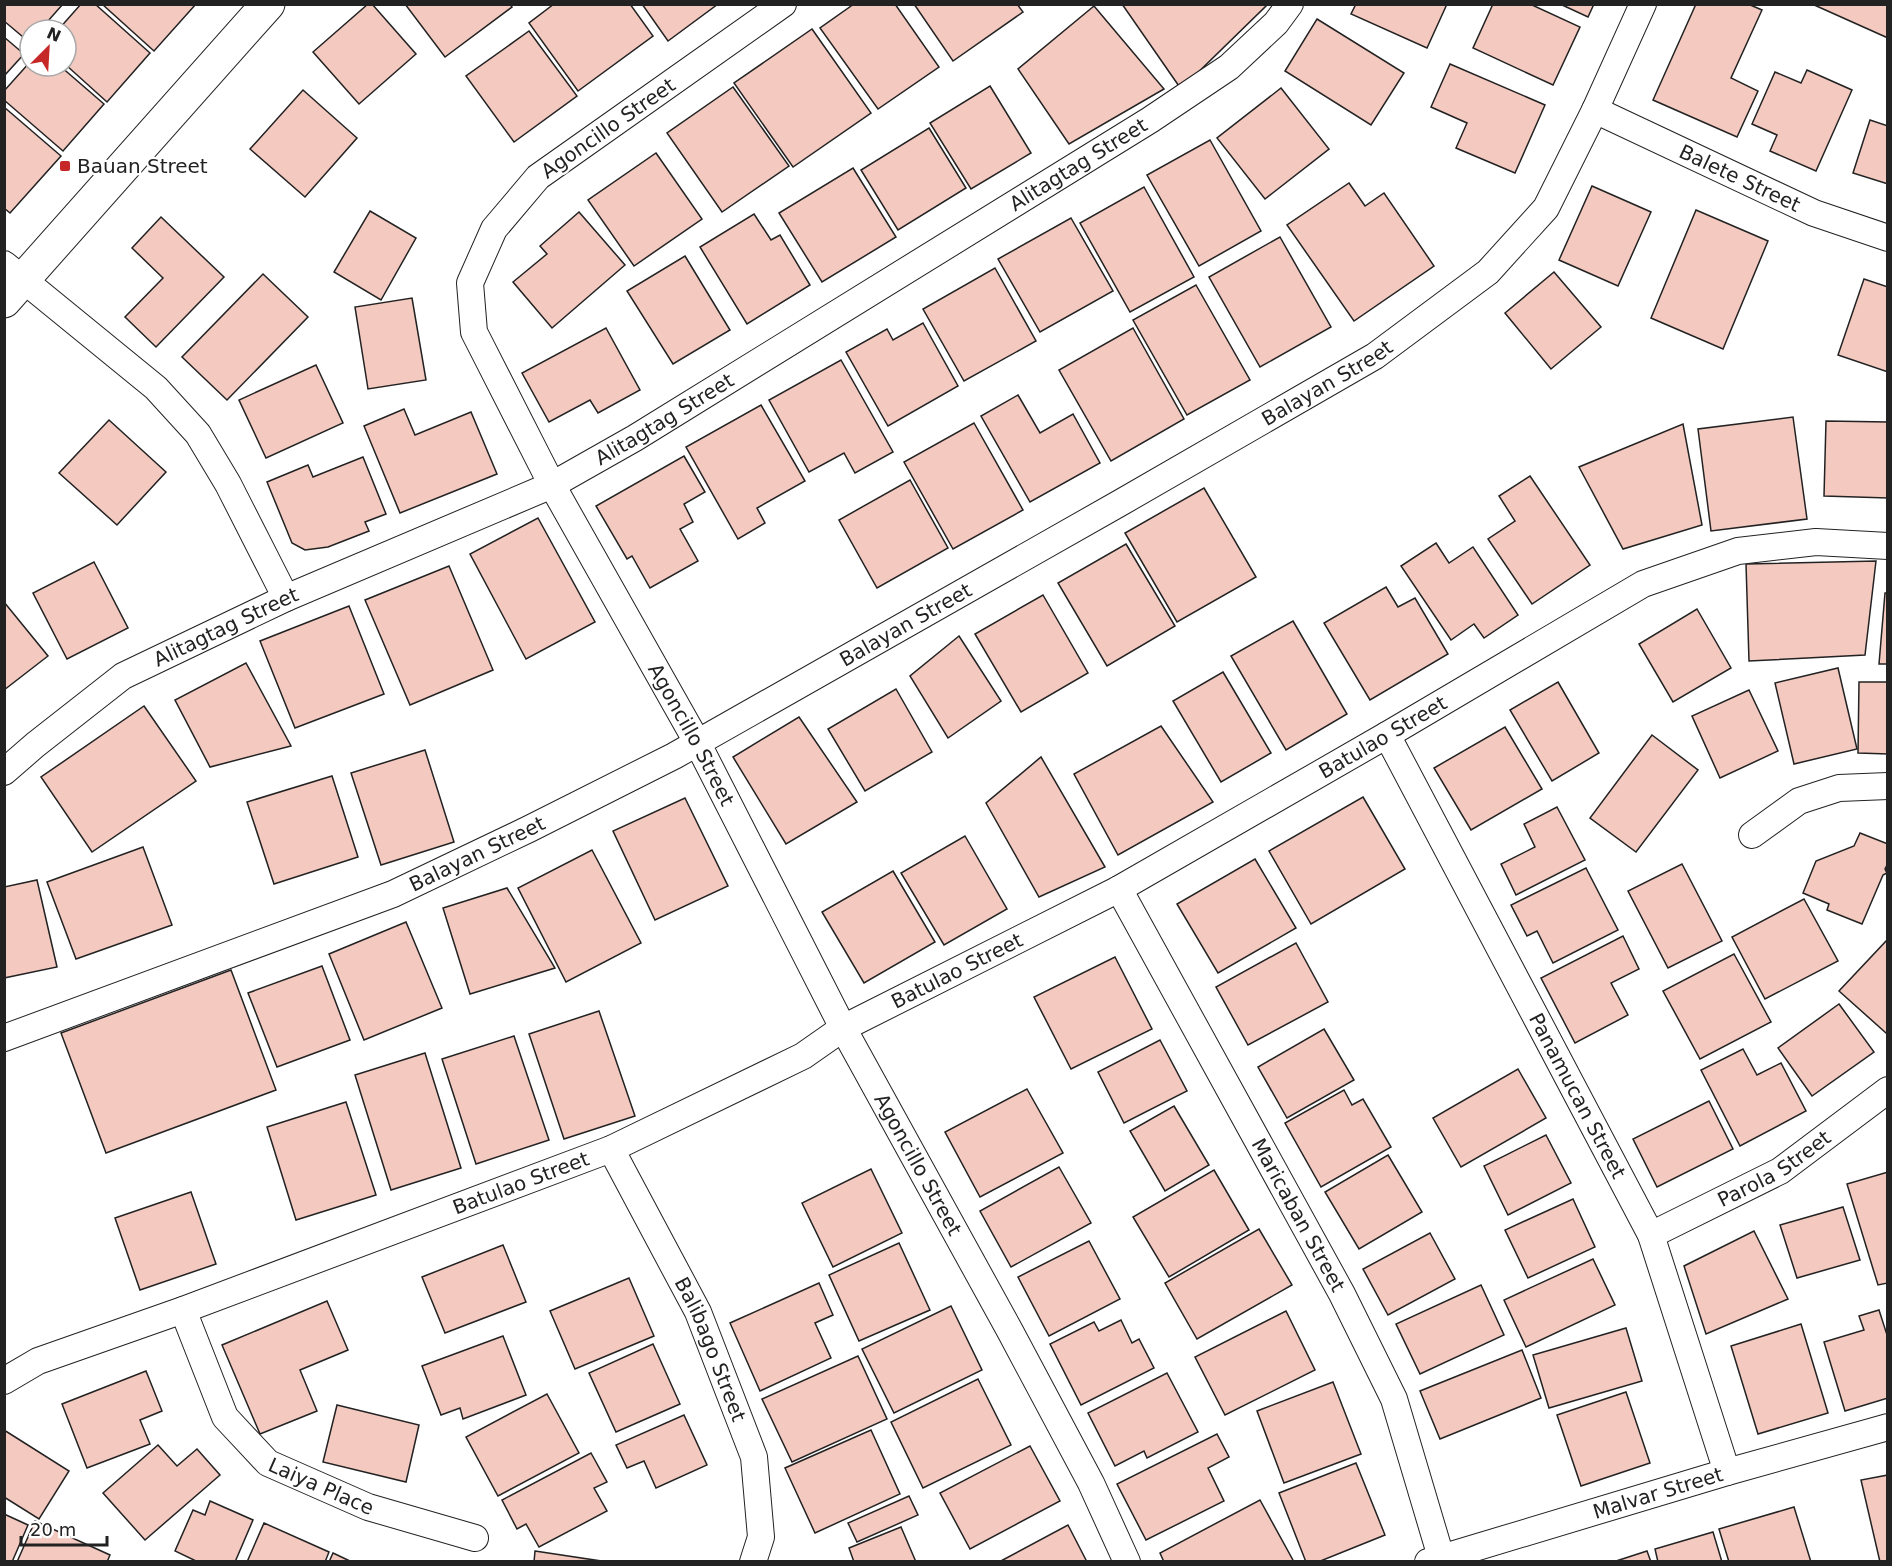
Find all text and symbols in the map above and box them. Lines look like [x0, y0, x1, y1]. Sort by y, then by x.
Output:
north arrow [18, 18, 78, 78]
text: N [44, 23, 64, 46]
street label: Agoncillo Street [536, 73, 680, 183]
street label: Alitagtag Street [1005, 113, 1152, 216]
street label: Balete Street [1675, 139, 1804, 217]
place label: Bauan Street [77, 154, 208, 178]
marker: Bauan Street [58, 159, 72, 173]
street label: Balayan Street [1257, 335, 1397, 431]
street label: Alitagtag Street [591, 368, 738, 470]
street label: Balayan Street [835, 578, 976, 672]
street label: Alitagtag Street [150, 582, 302, 672]
street label: Agoncillo Street [643, 659, 740, 810]
street label: Batulao Street [1315, 690, 1451, 784]
street label: Balayan Street [405, 811, 549, 897]
street label: Batulao Street [887, 928, 1027, 1014]
street label: Panamucan Street [1524, 1009, 1631, 1183]
street label: Agoncillo Street [869, 1089, 967, 1240]
street label: Parola Street [1714, 1125, 1836, 1212]
street label: Maricaban Street [1247, 1134, 1350, 1296]
street label: Batulao Street [449, 1146, 592, 1219]
street label: Balibago Street [670, 1273, 751, 1425]
street label: Laiya Place [265, 1453, 378, 1520]
street label: Malvar Street [1590, 1462, 1726, 1524]
scale bar [21, 1509, 106, 1547]
text: 20 m [30, 1519, 76, 1540]

